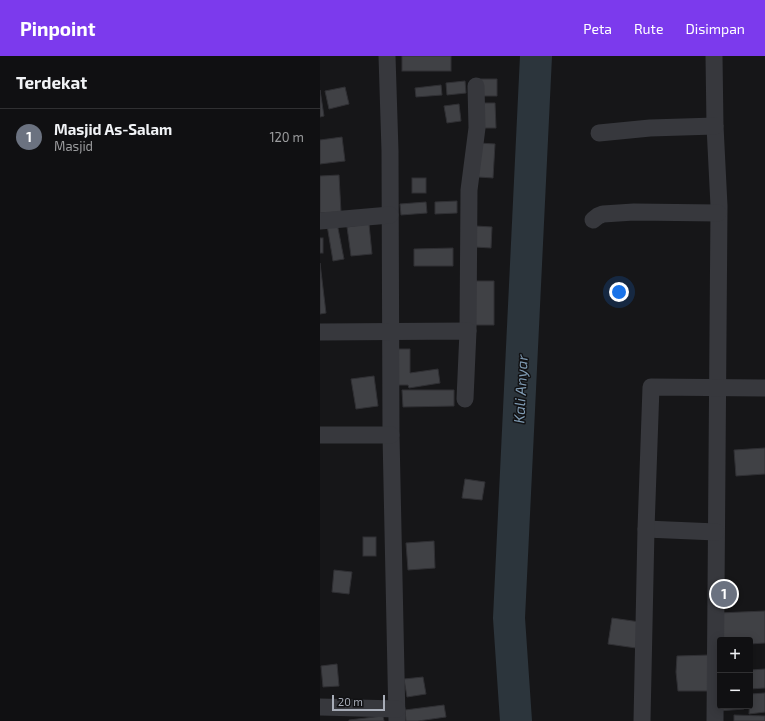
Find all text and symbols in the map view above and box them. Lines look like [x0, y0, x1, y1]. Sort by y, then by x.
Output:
text: Pinpoint [20, 17, 95, 40]
text: Peta [583, 20, 612, 37]
text: Rute [634, 20, 663, 37]
text: Disimpan [685, 20, 745, 37]
text: Terdekat [16, 72, 87, 92]
text: Masjid As-Salam [54, 120, 172, 138]
text: 1 [26, 129, 32, 145]
text: 120 m [269, 129, 304, 145]
text: Masjid [54, 138, 93, 154]
your location [609, 282, 629, 302]
water label: Kali Anyar [509, 353, 532, 424]
pin: 1 [711, 579, 737, 609]
map controls [717, 637, 753, 709]
button: + [717, 637, 753, 673]
button: − [717, 673, 753, 709]
scale bar [332, 693, 385, 712]
text: 20 m [338, 695, 363, 708]

